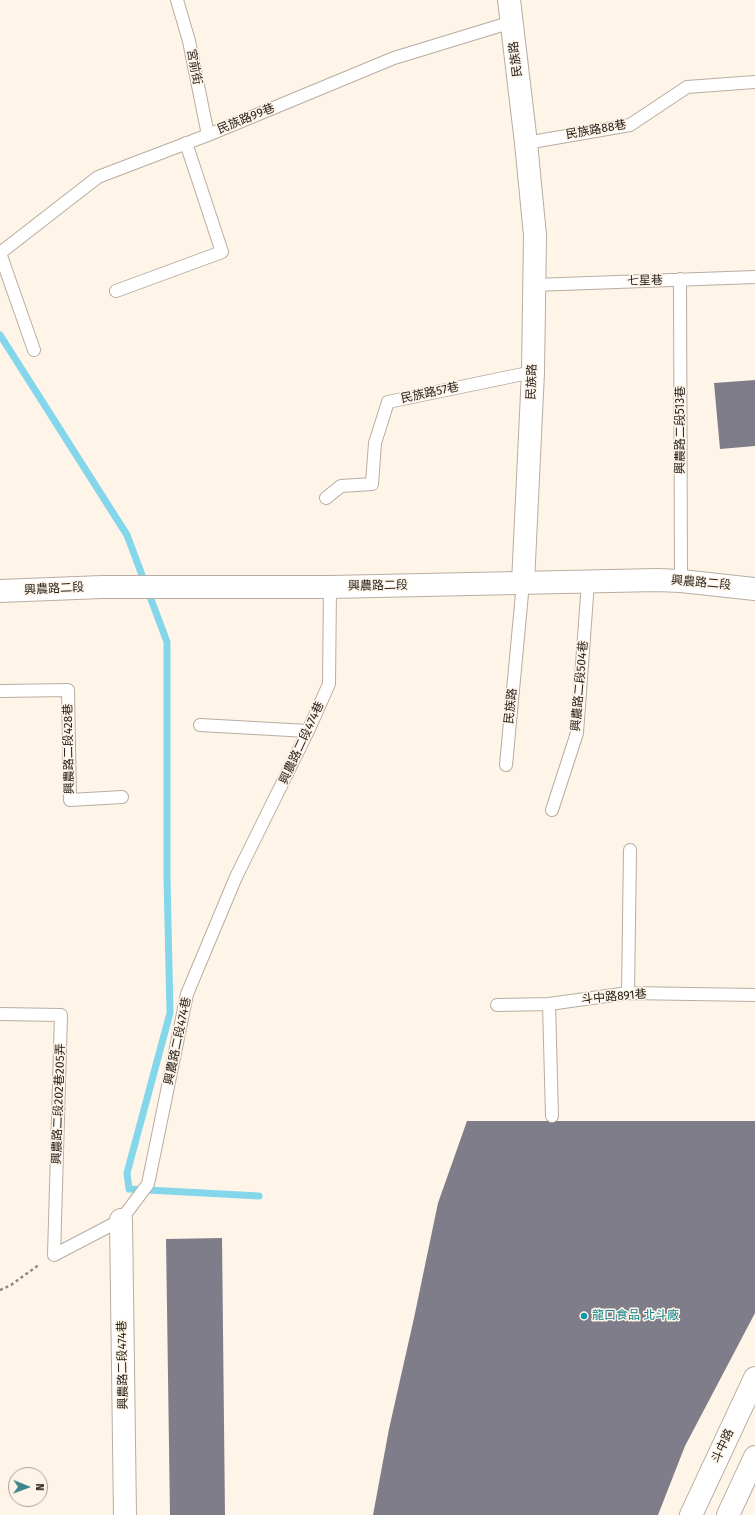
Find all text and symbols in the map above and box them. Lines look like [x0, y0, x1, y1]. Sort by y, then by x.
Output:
street label: 民族路 [507, 40, 525, 78]
street label: 宮前街 [183, 48, 205, 86]
street label: 民族路99巷 [215, 101, 277, 137]
street label: 民族路88巷 [565, 118, 627, 142]
street label: 七星巷 [627, 273, 663, 289]
street label: 民族路 [524, 364, 540, 400]
street label: 民族路57巷 [400, 380, 460, 406]
street label: 興農路二段513巷 [674, 386, 688, 474]
street label: 興農路二段 [670, 573, 732, 593]
street label: 興農路二段 [348, 578, 408, 594]
street label: 興農路二段 [24, 580, 84, 598]
street label: 興農路二段504巷 [569, 640, 591, 732]
street label: 民族路 [502, 687, 520, 725]
street label: 興農路二段474巷 [277, 699, 327, 787]
street label: 興農路二段428巷 [61, 704, 77, 794]
street label: 斗中路891巷 [581, 987, 647, 1007]
street label: 興農路二段474巷 [162, 996, 194, 1086]
street label: 興農路二段202巷205弄 [50, 1043, 68, 1165]
place label: 龍口食品 北斗廠 [592, 1309, 679, 1323]
marker: 龍口食品 北斗廠 [579, 1311, 589, 1321]
street label: 興農路二段474巷 [115, 1320, 131, 1410]
street label: 斗中路 [709, 1427, 737, 1465]
north arrow [8, 1467, 48, 1507]
text: N [33, 1483, 46, 1491]

